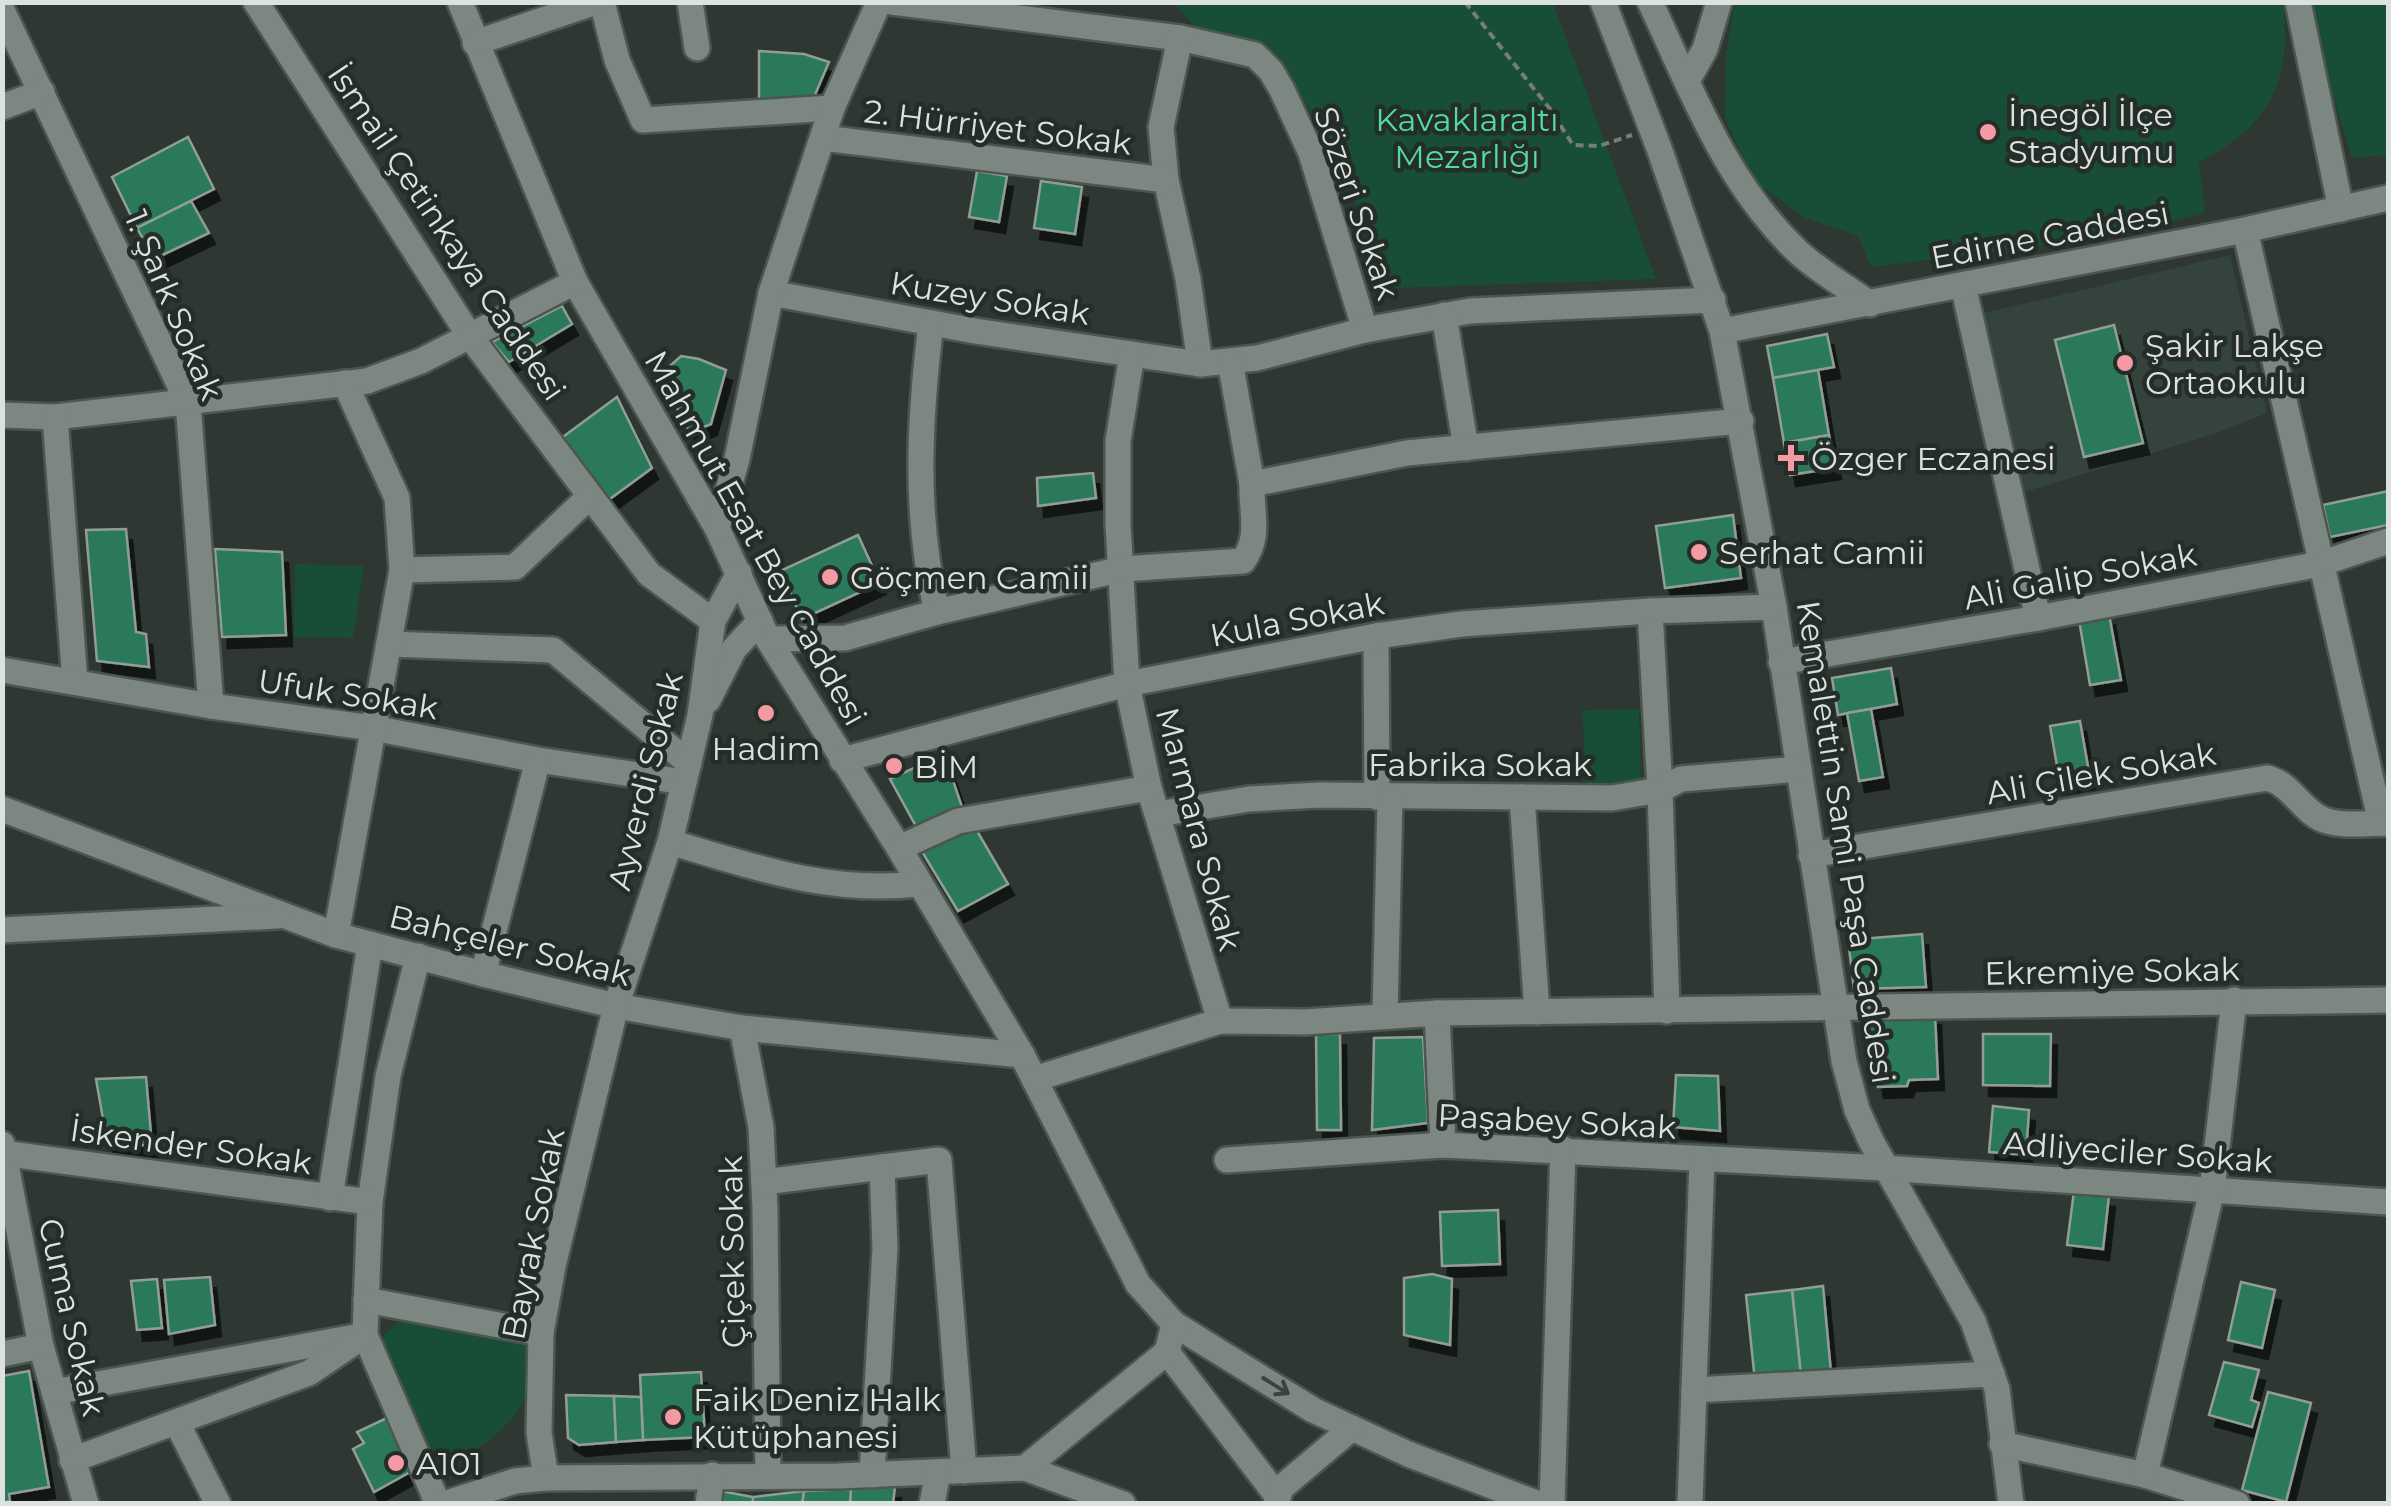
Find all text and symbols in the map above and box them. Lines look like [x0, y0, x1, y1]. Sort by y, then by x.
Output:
street label: İsmail Çetinkaya Caddesi [320, 56, 574, 408]
street label: 2. Hürriyet Sokak [862, 91, 1134, 163]
place label: İnegöl İlçe Stadyumu [2008, 95, 2175, 171]
park label: Kavaklaraltı Mezarlığı [1375, 100, 1559, 176]
street label: Sözeri Sokak [1306, 102, 1408, 304]
marker: İnegöl İlçe Stadyumu [1977, 121, 1999, 143]
street label: Edirne Caddesi [1928, 193, 2172, 277]
street label: 1. Şark Sokak [117, 204, 231, 406]
street label: Kuzey Sokak [888, 263, 1092, 333]
place label: Şakir Lakşe Ortaokulu [2145, 326, 2324, 402]
street label: Mahmut Esat Bey Caddesi [637, 344, 875, 732]
marker: Şakir Lakşe Ortaokulu [2114, 352, 2136, 374]
place label: Özger Eczanesi [1811, 439, 2056, 478]
marker: Özger Eczanesi [1780, 447, 1802, 469]
place label: Serhat Camii [1719, 533, 1925, 572]
street label: Ali Galip Sokak [1960, 534, 2200, 618]
marker: Serhat Camii [1688, 541, 1710, 563]
place label: Göçmen Camii [850, 558, 1089, 597]
marker: Göçmen Camii [819, 566, 841, 588]
street label: Kula Sokak [1207, 583, 1387, 655]
street label: Kemalettin Sami Paşa Caddesi [1789, 598, 1903, 1086]
street label: Ufuk Sokak [255, 661, 441, 727]
street label: Ayverdi Sokak [599, 668, 691, 894]
marker: Hadim [755, 702, 777, 724]
street label: Marmara Sokak [1148, 703, 1250, 955]
place label: Hadim [711, 729, 821, 768]
street label: Ali Çilek Sokak [1983, 734, 2219, 812]
street label: Fabrika Sokak [1368, 745, 1592, 784]
place label: BİM [914, 747, 978, 786]
marker: BİM [883, 755, 905, 777]
street label: Bahçeler Sokak [385, 896, 635, 994]
street label: Ekremiye Sokak [1984, 949, 2240, 993]
street label: Paşabey Sokak [1437, 1095, 1677, 1147]
street label: İskender Sokak [68, 1110, 314, 1182]
street label: Adliyeciler Sokak [2002, 1123, 2274, 1181]
street label: Bayrak Sokak [493, 1125, 573, 1343]
street label: Çiçek Sokak [711, 1155, 753, 1349]
street label: Cuma Sokak [30, 1214, 114, 1420]
one-way arrow [1261, 1376, 1289, 1397]
place label: Faik Deniz Halk Kütüphanesi [693, 1380, 941, 1456]
marker: Faik Deniz Halk Kütüphanesi [662, 1406, 684, 1428]
place label: A101 [416, 1444, 482, 1483]
marker: A101 [385, 1452, 407, 1474]

